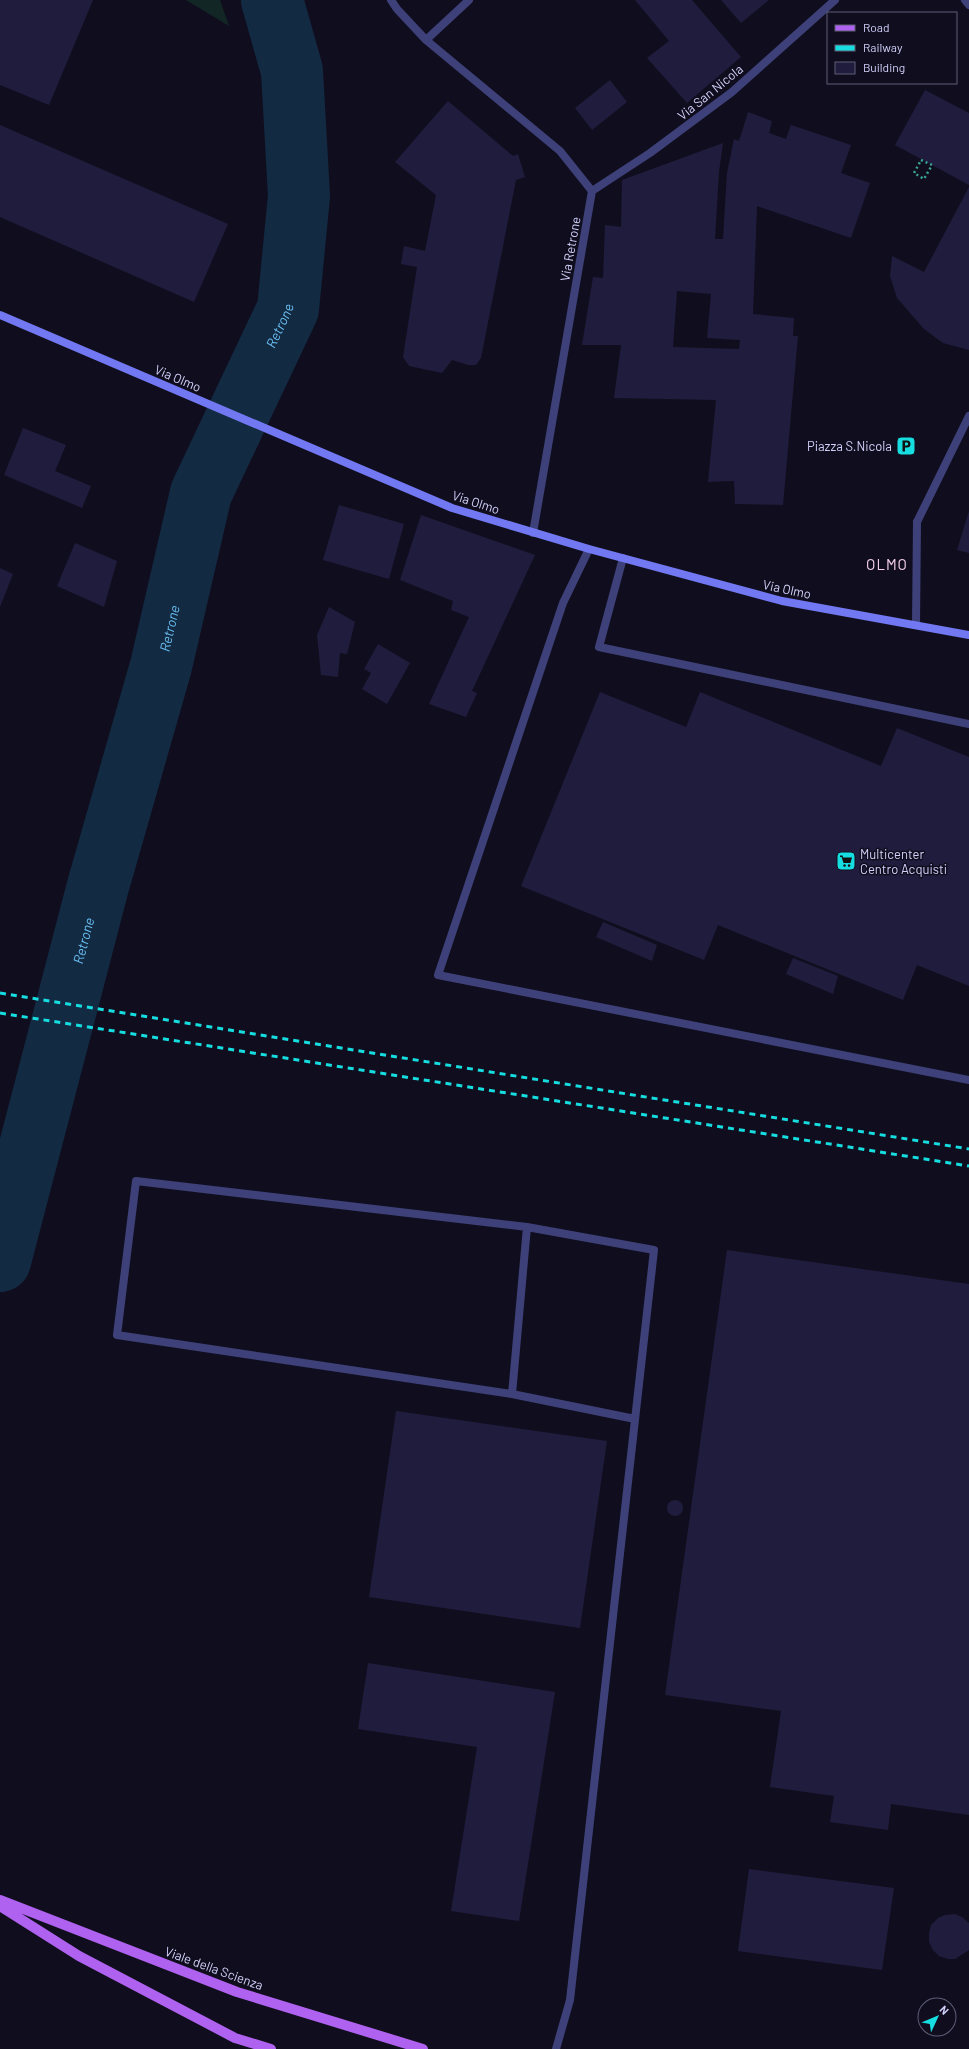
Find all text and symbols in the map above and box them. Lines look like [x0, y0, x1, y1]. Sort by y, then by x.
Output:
legend [827, 12, 957, 84]
text: Road [863, 20, 890, 34]
text: Railway [863, 40, 903, 54]
text: Building [863, 60, 905, 74]
street label: Via San Nicola [674, 61, 746, 123]
street label: Via Retrone [556, 215, 584, 283]
water label: Retrone [262, 303, 296, 350]
street label: Via Olmo [152, 361, 204, 395]
parking icon: Piazza S.Nicola [895, 435, 917, 457]
place label: Piazza S.Nicola [807, 438, 892, 454]
street label: Via Olmo [450, 487, 502, 517]
district label: OLMO [866, 555, 908, 573]
street label: Via Olmo [761, 576, 813, 602]
water label: Retrone [156, 603, 183, 653]
place label: Multicenter Centro Acquisti [860, 846, 947, 877]
supermarket icon: Multicenter Centro Acquisti [835, 850, 857, 872]
water label: Retrone [69, 916, 97, 966]
street label: Viale della Scienza [163, 1943, 265, 1993]
north arrow [917, 1997, 957, 2037]
text: N [937, 2003, 952, 2017]

